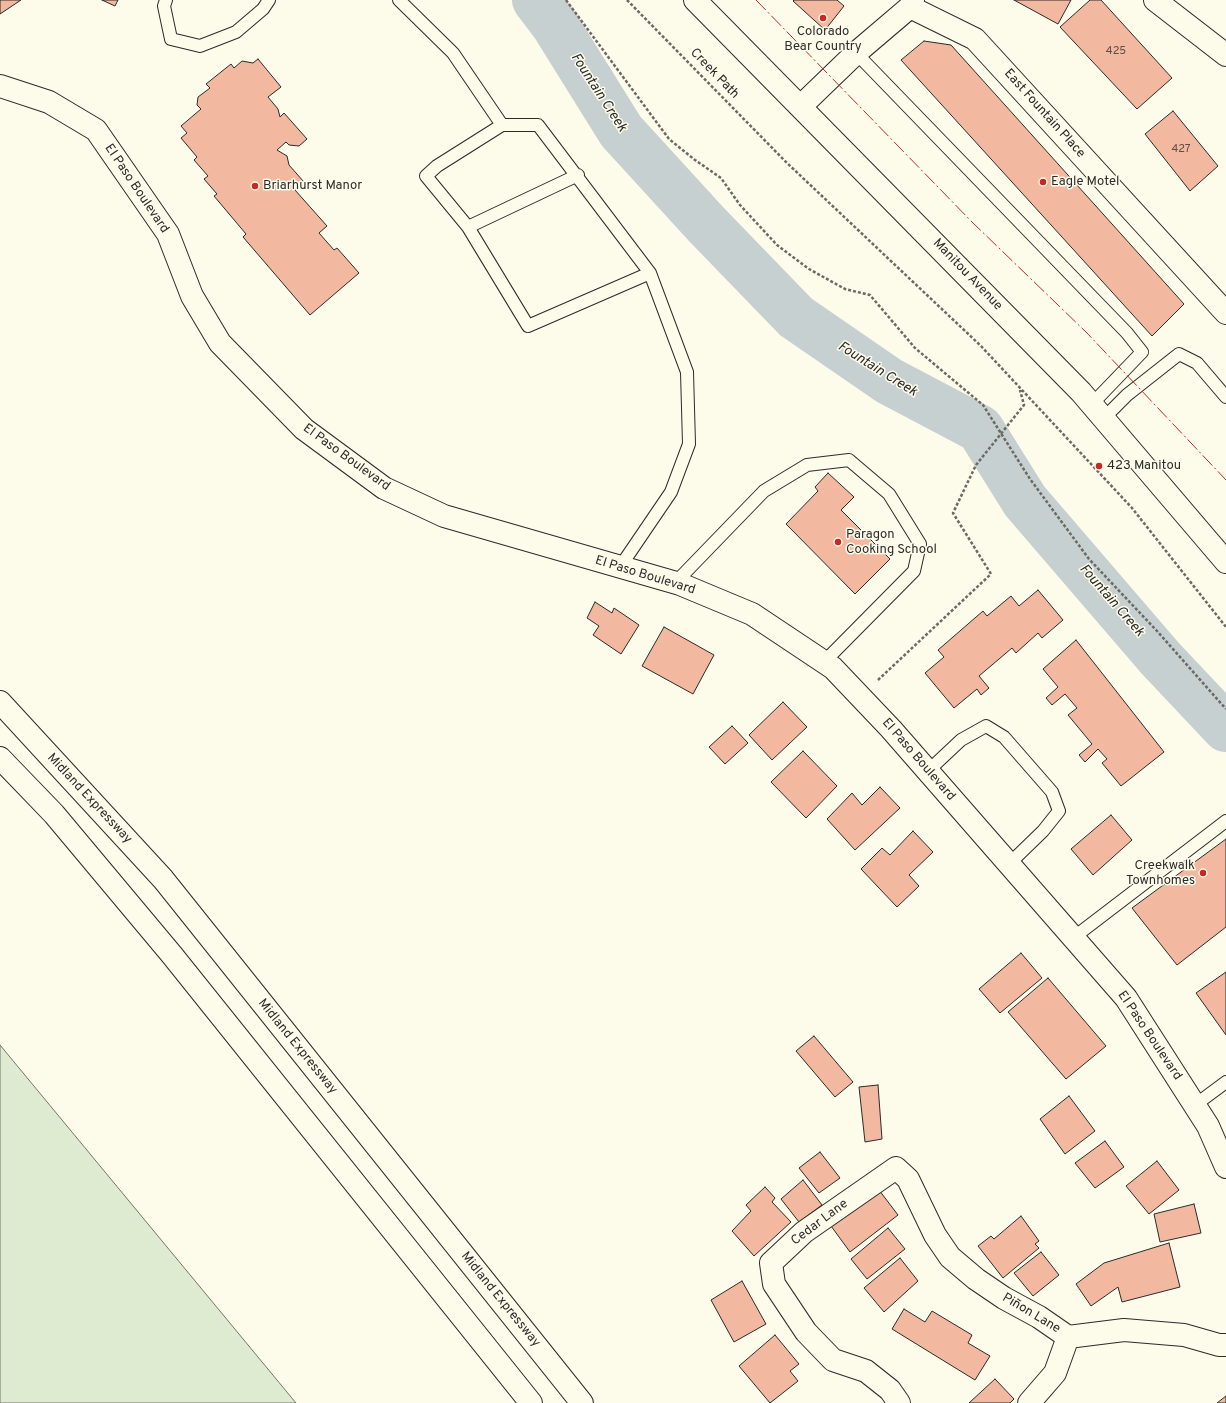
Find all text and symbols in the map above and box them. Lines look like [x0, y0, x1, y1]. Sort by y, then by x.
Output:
marker: Colorado Bear Country [818, 13, 828, 23]
place label: Colorado Bear Country [784, 24, 862, 55]
house number: 425 [1106, 45, 1126, 59]
street label: Creek Path [686, 46, 742, 102]
water label: Fountain Creek [566, 50, 630, 136]
street label: East Fountain Place [1000, 66, 1088, 162]
street label: El Paso Boulevard [100, 141, 172, 237]
house number: 427 [1171, 143, 1191, 157]
place label: Eagle Motel [1051, 174, 1119, 190]
marker: Eagle Motel [1038, 177, 1048, 187]
place label: Briarhurst Manor [263, 178, 362, 194]
marker: Briarhurst Manor [250, 181, 260, 191]
street label: Manitou Avenue [929, 236, 1005, 314]
water label: Fountain Creek [834, 339, 920, 401]
street label: El Paso Boulevard [299, 421, 393, 495]
place label: 423 Manitou [1107, 458, 1181, 474]
marker: 423 Manitou [1094, 461, 1104, 471]
place label: Paragon Cooking School [846, 527, 937, 558]
marker: Paragon Cooking School [833, 537, 843, 547]
street label: El Paso Boulevard [593, 553, 697, 599]
water label: Fountain Creek [1075, 561, 1147, 641]
street label: El Paso Boulevard [878, 716, 958, 804]
street label: Midland Expressway [43, 751, 135, 847]
place label: Creekwalk Townhomes [1126, 858, 1195, 889]
marker: Creekwalk Townhomes [1198, 868, 1208, 878]
street label: El Paso Boulevard [1113, 988, 1185, 1084]
street label: Midland Expressway [254, 996, 340, 1098]
street label: Cedar Lane [789, 1197, 851, 1249]
street label: Midland Expressway [457, 1249, 543, 1351]
street label: Piñon Lane [999, 1291, 1063, 1337]

